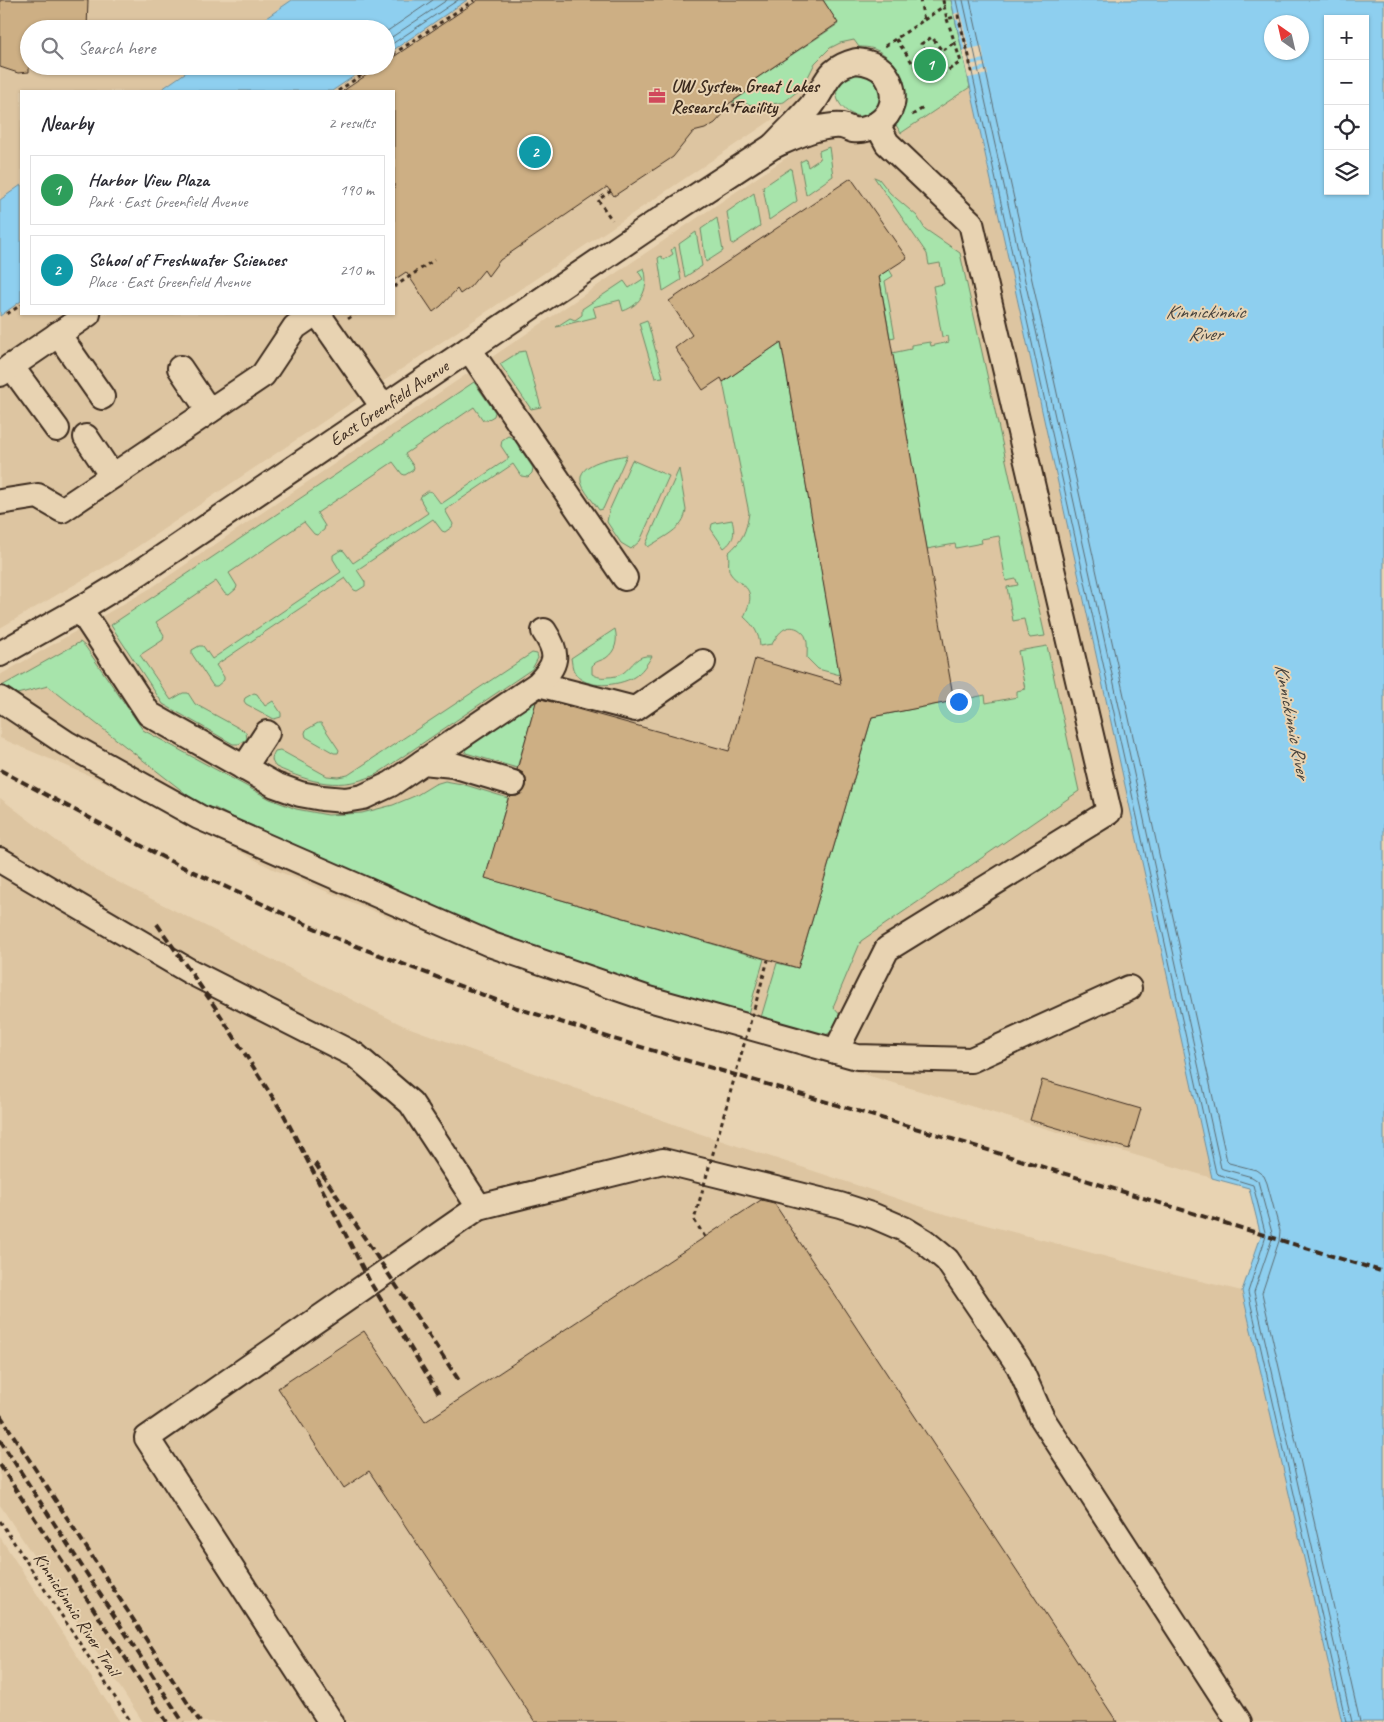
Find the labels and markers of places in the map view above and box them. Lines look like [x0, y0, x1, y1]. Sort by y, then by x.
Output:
pin: 1 [914, 46, 946, 84]
place label: UW System Great Lakes Research Facility [671, 75, 821, 118]
office icon: UW System Great Lakes Research Facility [647, 86, 667, 106]
pin: 2 [519, 133, 551, 171]

